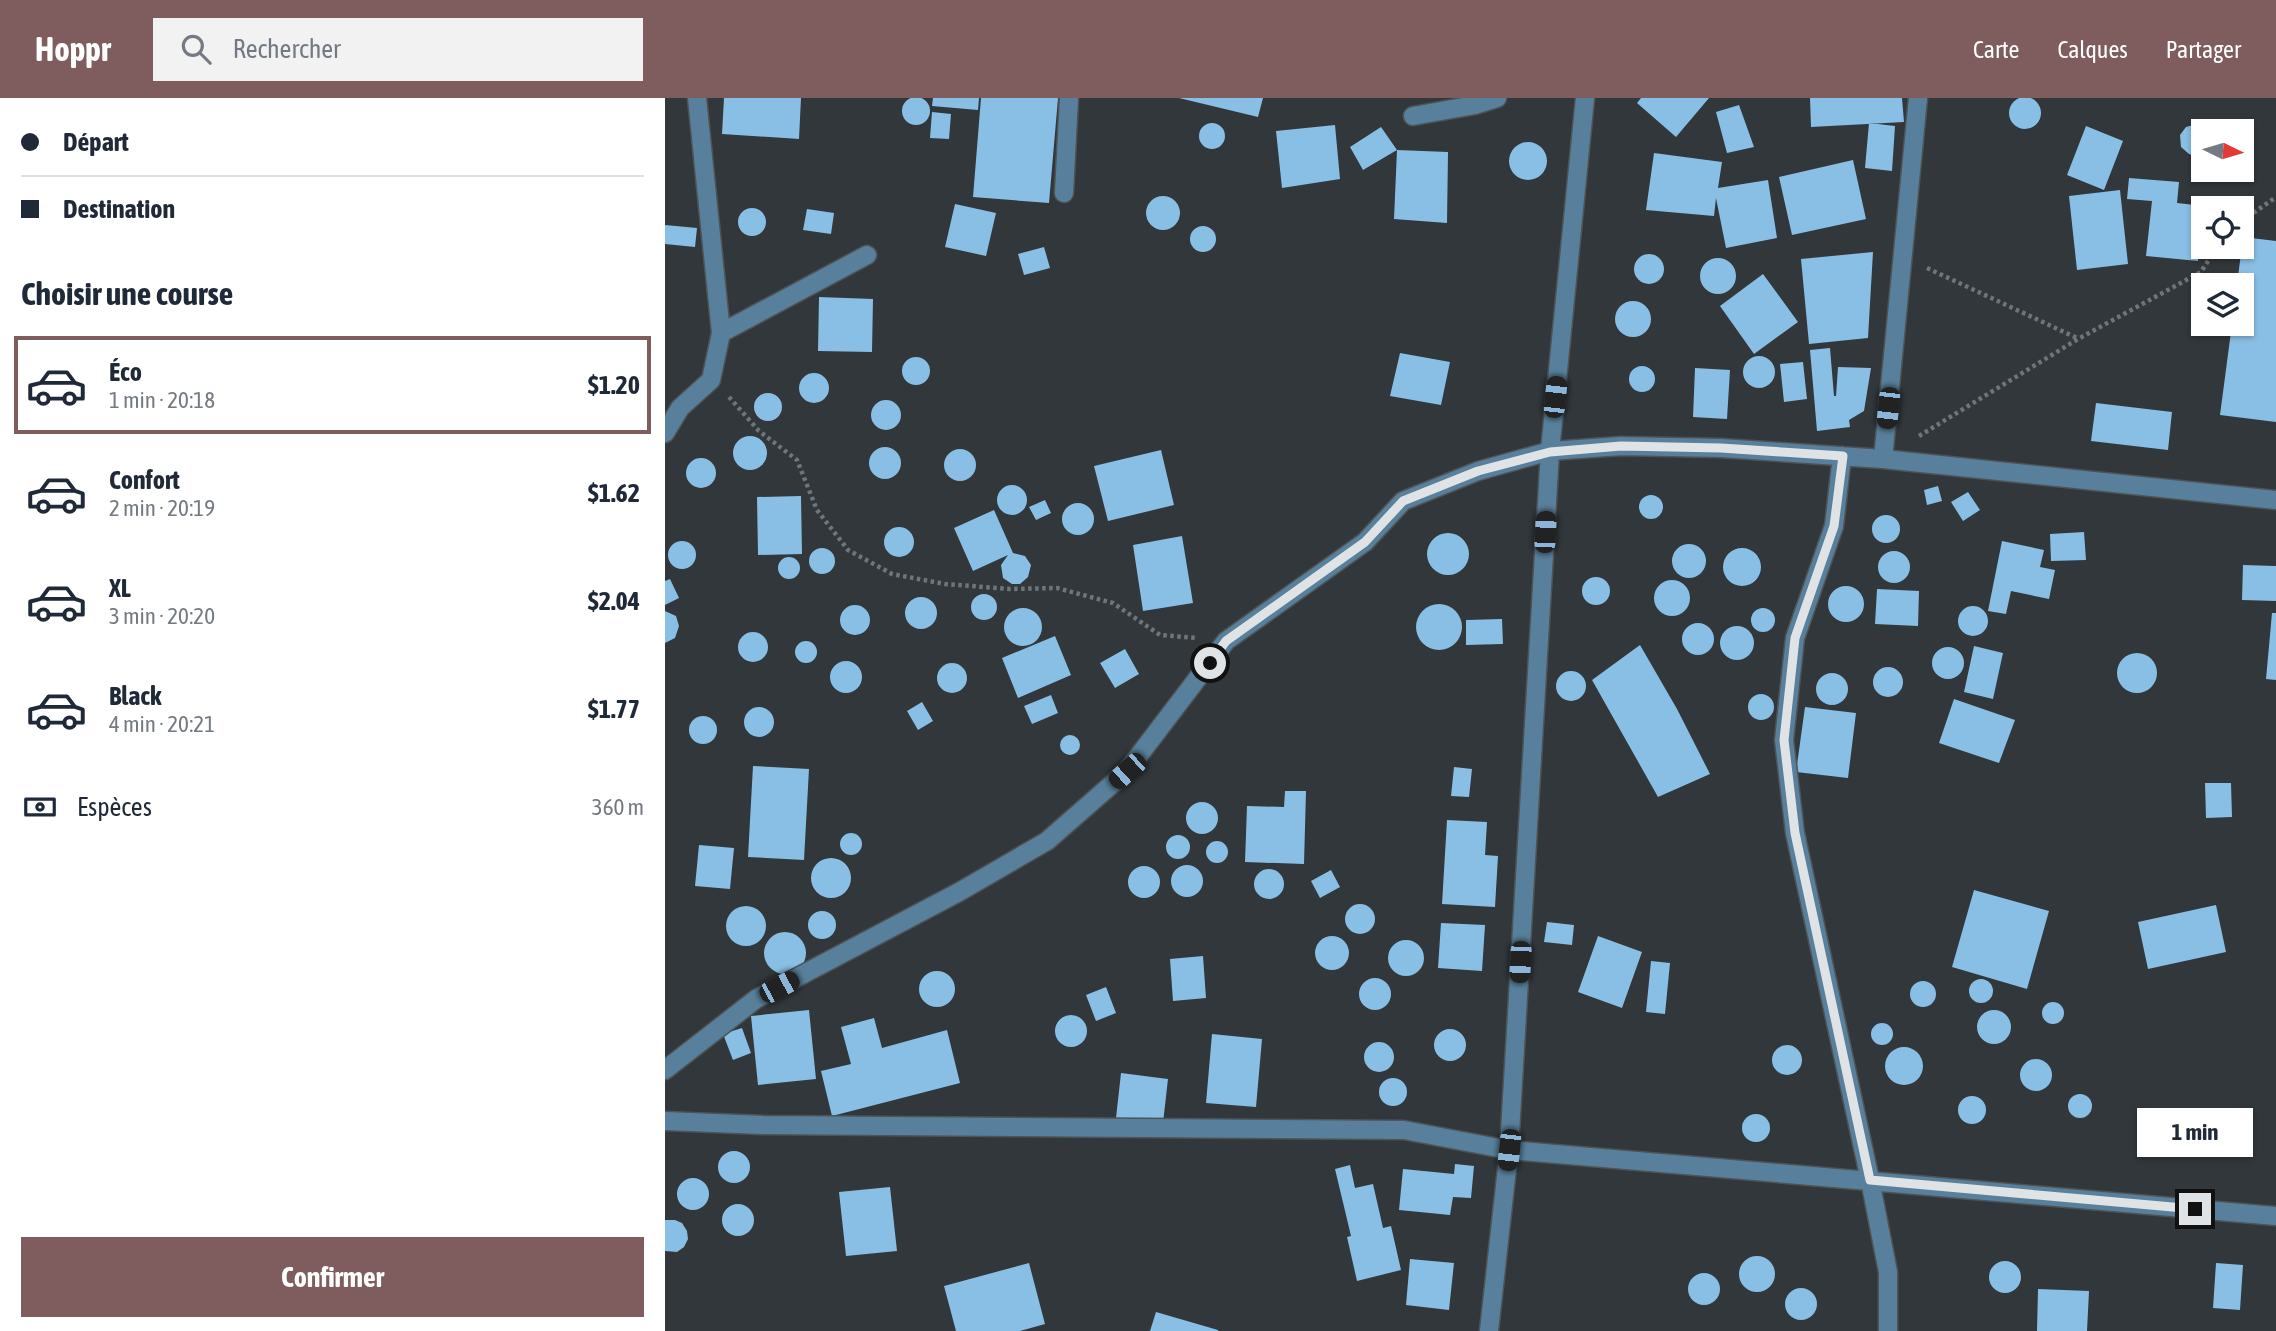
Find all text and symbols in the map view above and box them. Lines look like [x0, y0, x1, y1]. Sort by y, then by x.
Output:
search box [153, 18, 643, 81]
text: Hoppr [35, 30, 111, 68]
icon: search [177, 30, 215, 68]
text: Rechercher [233, 34, 341, 64]
text: Carte [1973, 36, 2019, 63]
text: Calques [2057, 36, 2128, 63]
text: Partager [2166, 36, 2241, 63]
north arrow [2191, 119, 2254, 182]
map controls [2191, 119, 2254, 336]
text: Départ [63, 127, 129, 157]
text: Destination [63, 194, 175, 224]
button: locate [2191, 196, 2254, 259]
button: layers [2191, 273, 2254, 336]
text: Choisir une course [21, 275, 233, 312]
icon: car [25, 354, 88, 417]
text: Éco [109, 357, 142, 387]
text: $1.20 [588, 370, 640, 400]
car [1543, 375, 1568, 419]
car [1876, 386, 1901, 430]
text: 1 min · 20:18 [109, 387, 215, 413]
icon: car [25, 462, 88, 525]
text: Confort [109, 465, 180, 495]
text: $1.62 [588, 478, 640, 508]
text: 2 min · 20:19 [109, 495, 215, 521]
car [1534, 510, 1557, 554]
icon: car [25, 570, 88, 633]
text: XL [109, 573, 131, 603]
text: $2.04 [588, 586, 640, 616]
text: 3 min · 20:20 [109, 603, 215, 629]
route start [1194, 647, 1226, 679]
icon: car [25, 678, 88, 741]
text: Black [109, 681, 161, 711]
text: $1.77 [588, 694, 640, 724]
text: 4 min · 20:21 [109, 711, 215, 737]
car [1105, 749, 1150, 793]
icon: cash [21, 788, 59, 826]
text: Espèces [77, 792, 152, 822]
text: 360 m [592, 794, 644, 820]
car [1509, 940, 1532, 984]
car [756, 968, 803, 1006]
callout: 1 min [2137, 1108, 2253, 1156]
text: 1 min [2172, 1119, 2218, 1145]
car [1497, 1128, 1522, 1172]
route end [2179, 1193, 2211, 1225]
button: Confirmer [21, 1237, 644, 1317]

